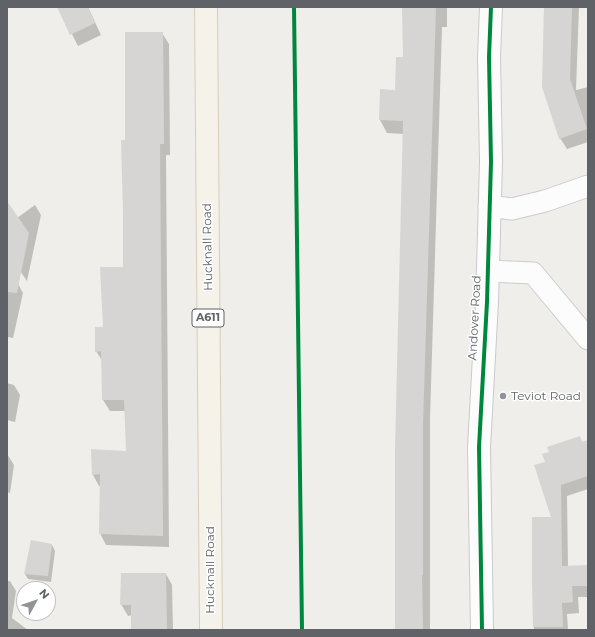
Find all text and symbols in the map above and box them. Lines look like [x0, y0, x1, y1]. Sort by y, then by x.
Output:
street label: Hucknall Road [200, 203, 216, 291]
street label: Andover Road [466, 275, 484, 361]
road number: A611 [192, 309, 224, 327]
place label: Teviot Road [511, 389, 581, 403]
marker: Teviot Road [498, 391, 508, 401]
street label: Hucknall Road [203, 526, 217, 614]
north arrow [16, 581, 56, 621]
text: N [36, 586, 53, 602]

